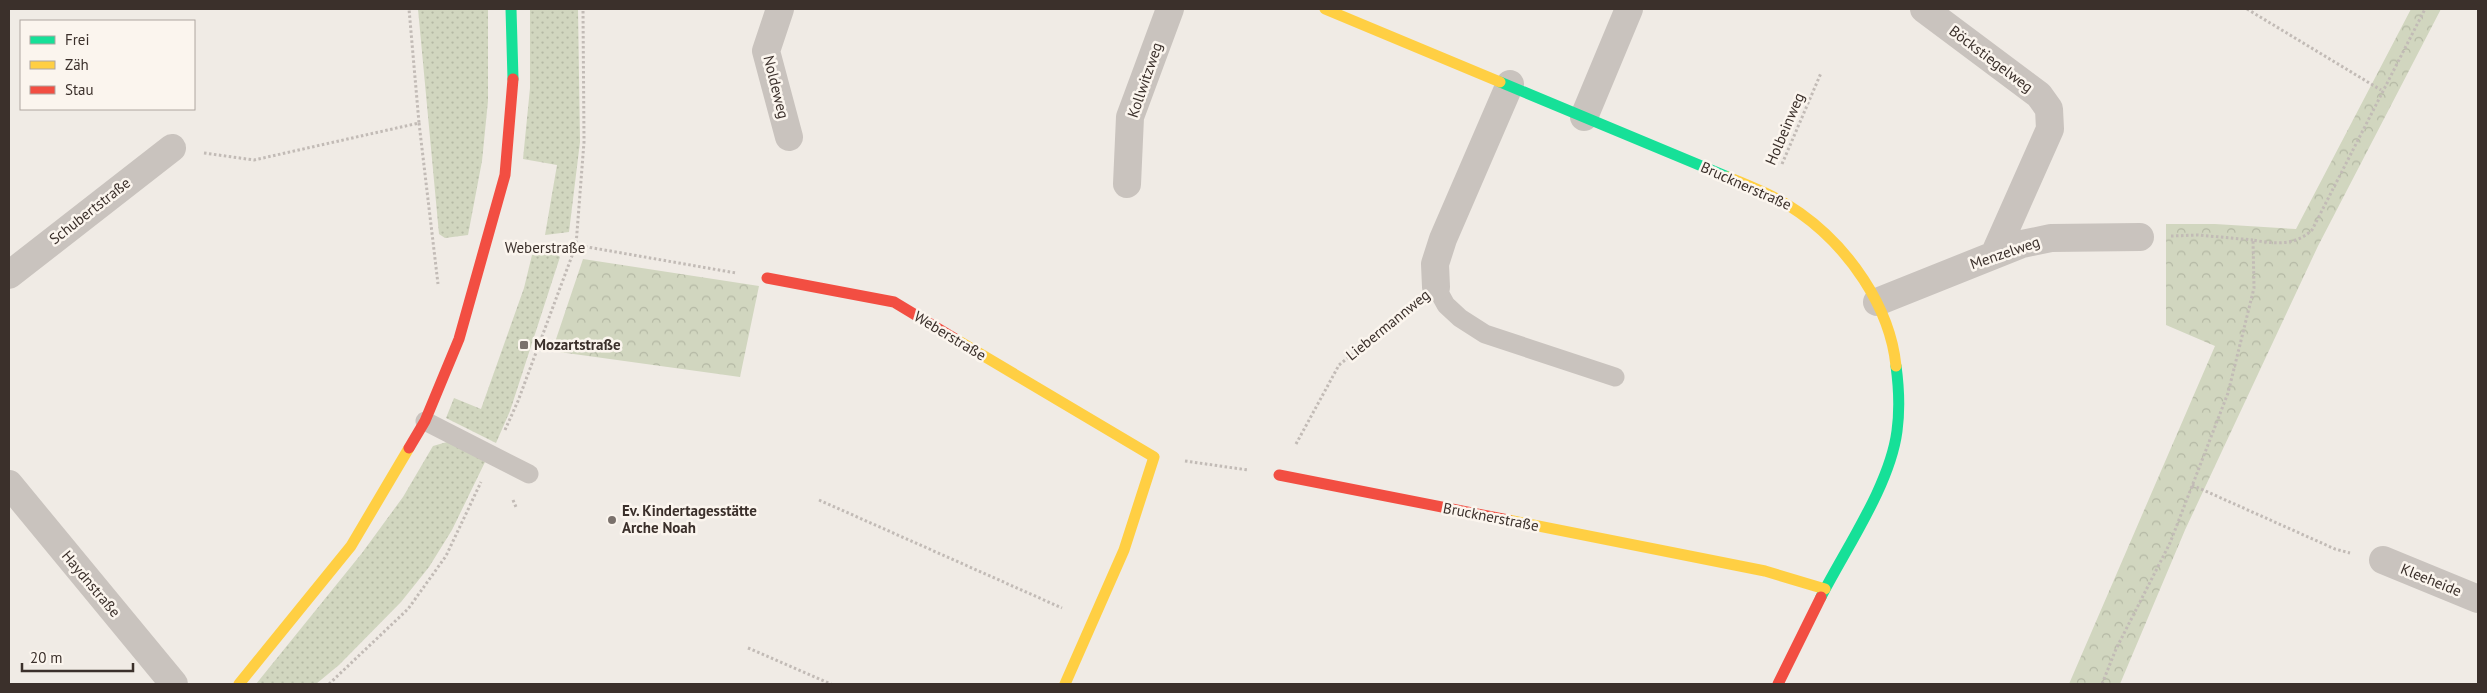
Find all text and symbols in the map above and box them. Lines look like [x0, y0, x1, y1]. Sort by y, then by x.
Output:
legend [20, 20, 195, 110]
street label: Böckstiegelweg [1946, 21, 2037, 96]
text: Frei [65, 30, 90, 49]
street label: Kollwitzweg [1123, 40, 1166, 120]
street label: Noldeweg [759, 53, 793, 120]
text: Zäh [65, 55, 89, 74]
text: Stau [65, 80, 94, 99]
street label: Holbeinweg [1761, 90, 1808, 168]
street label: Brucknerstraße [1698, 157, 1794, 214]
street label: Schubertstraße [45, 173, 134, 248]
street label: Menzelweg [1967, 232, 2042, 273]
street label: Weberstraße [505, 238, 585, 257]
street label: Liebermannweg [1342, 285, 1434, 364]
street label: Weberstraße [911, 307, 990, 364]
place label: Mozartstraße [534, 335, 621, 354]
marker: Mozartstraße [518, 339, 530, 351]
street label: Brucknerstraße [1442, 498, 1541, 535]
place label: Ev. Kindertagesstätte Arche Noah [622, 501, 757, 537]
marker: Ev. Kindertagesstätte Arche Noah [606, 514, 618, 526]
street label: Haydnstraße [58, 546, 125, 621]
street label: Kleeheide [2398, 559, 2464, 600]
scale bar [22, 640, 134, 672]
text: 20 m [30, 648, 63, 667]

